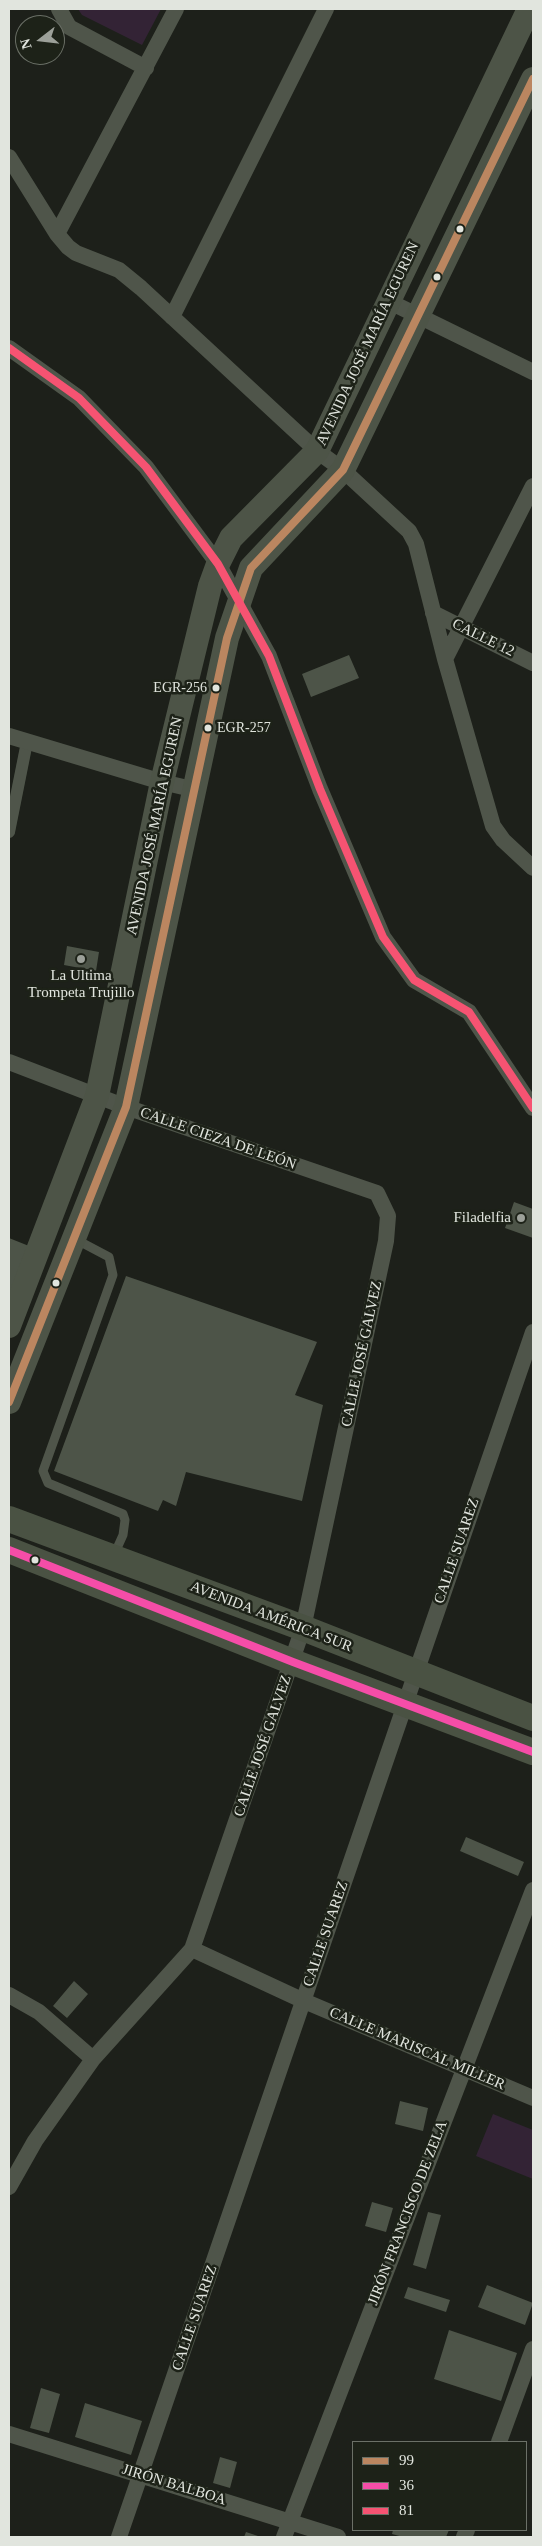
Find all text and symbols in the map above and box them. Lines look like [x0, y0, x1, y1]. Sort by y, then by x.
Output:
north arrow [15, 15, 65, 65]
text: N [17, 37, 35, 51]
unlabelled marker [455, 224, 465, 234]
street label: AVENIDA JOSÉ MARÍA EGUREN [313, 239, 423, 449]
unlabelled marker [432, 272, 442, 282]
street label: CALLE 12 [449, 615, 517, 661]
place label: EGR-256 [153, 680, 207, 696]
marker: EGR-256 [211, 683, 221, 693]
street label: AVENIDA JOSÉ MARÍA EGUREN [123, 715, 187, 937]
place label: EGR-257 [217, 720, 271, 736]
marker: EGR-257 [203, 723, 213, 733]
marker: La Ultima Trompeta Trujillo [75, 953, 87, 965]
place label: La Ultima Trompeta Trujillo [28, 967, 134, 1002]
street label: CALLE CIEZA DE LEÓN [138, 1104, 298, 1174]
place label: Filadelfia [454, 1209, 511, 1227]
marker: Filadelfia [515, 1212, 527, 1224]
unlabelled marker [51, 1278, 61, 1288]
street label: CALLE JOSÉ GALVEZ [338, 1279, 386, 1429]
street label: CALLE SUAREZ [431, 1496, 483, 1606]
unlabelled marker [30, 1555, 40, 1565]
street label: AVENIDA AMÉRICA SUR [187, 1578, 355, 1656]
street label: CALLE JOSÉ GALVEZ [230, 1673, 296, 1819]
street label: CALLE SUAREZ [300, 1879, 352, 1989]
street label: CALLE MARISCAL MILLER [326, 2004, 508, 2094]
street label: JIRÓN FRANCISCO DE ZELA [364, 2118, 452, 2308]
street label: CALLE SUAREZ [169, 2263, 221, 2373]
legend [352, 2441, 527, 2531]
text: 99 [399, 2452, 414, 2468]
street label: JIRÓN BALBOA [120, 2461, 228, 2509]
text: 36 [399, 2477, 414, 2493]
text: 81 [399, 2502, 414, 2518]

